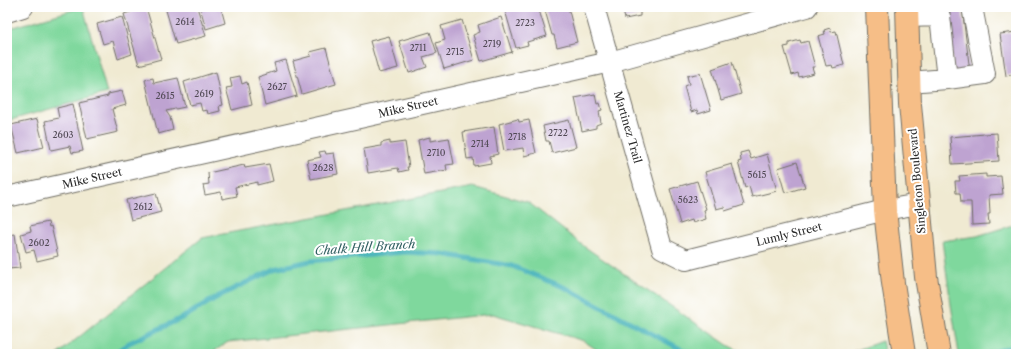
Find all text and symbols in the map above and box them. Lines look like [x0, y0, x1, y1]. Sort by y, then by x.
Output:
house number: 2614 [175, 16, 195, 27]
house number: 2723 [515, 17, 535, 28]
house number: 2719 [483, 38, 501, 49]
house number: 2711 [409, 42, 427, 53]
house number: 2715 [446, 46, 464, 57]
house number: 2627 [267, 81, 288, 92]
house number: 2619 [194, 88, 214, 99]
street label: Martinez Trail [611, 89, 645, 165]
house number: 2615 [155, 90, 175, 101]
street label: Mike Street [377, 93, 439, 121]
house number: 2722 [548, 127, 568, 138]
street label: Singleton Boulevard [905, 128, 929, 234]
house number: 2603 [52, 129, 74, 140]
house number: 2718 [508, 131, 526, 142]
house number: 2714 [471, 138, 489, 149]
house number: 2710 [426, 147, 446, 158]
house number: 2628 [313, 162, 333, 173]
street label: Mike Street [61, 164, 123, 192]
house number: 5615 [748, 169, 767, 180]
house number: 5623 [678, 194, 698, 205]
house number: 2612 [133, 201, 153, 212]
street label: Lumly Street [755, 219, 823, 249]
water label: Chalk Hill Branch [314, 236, 416, 258]
house number: 2602 [28, 237, 50, 248]

